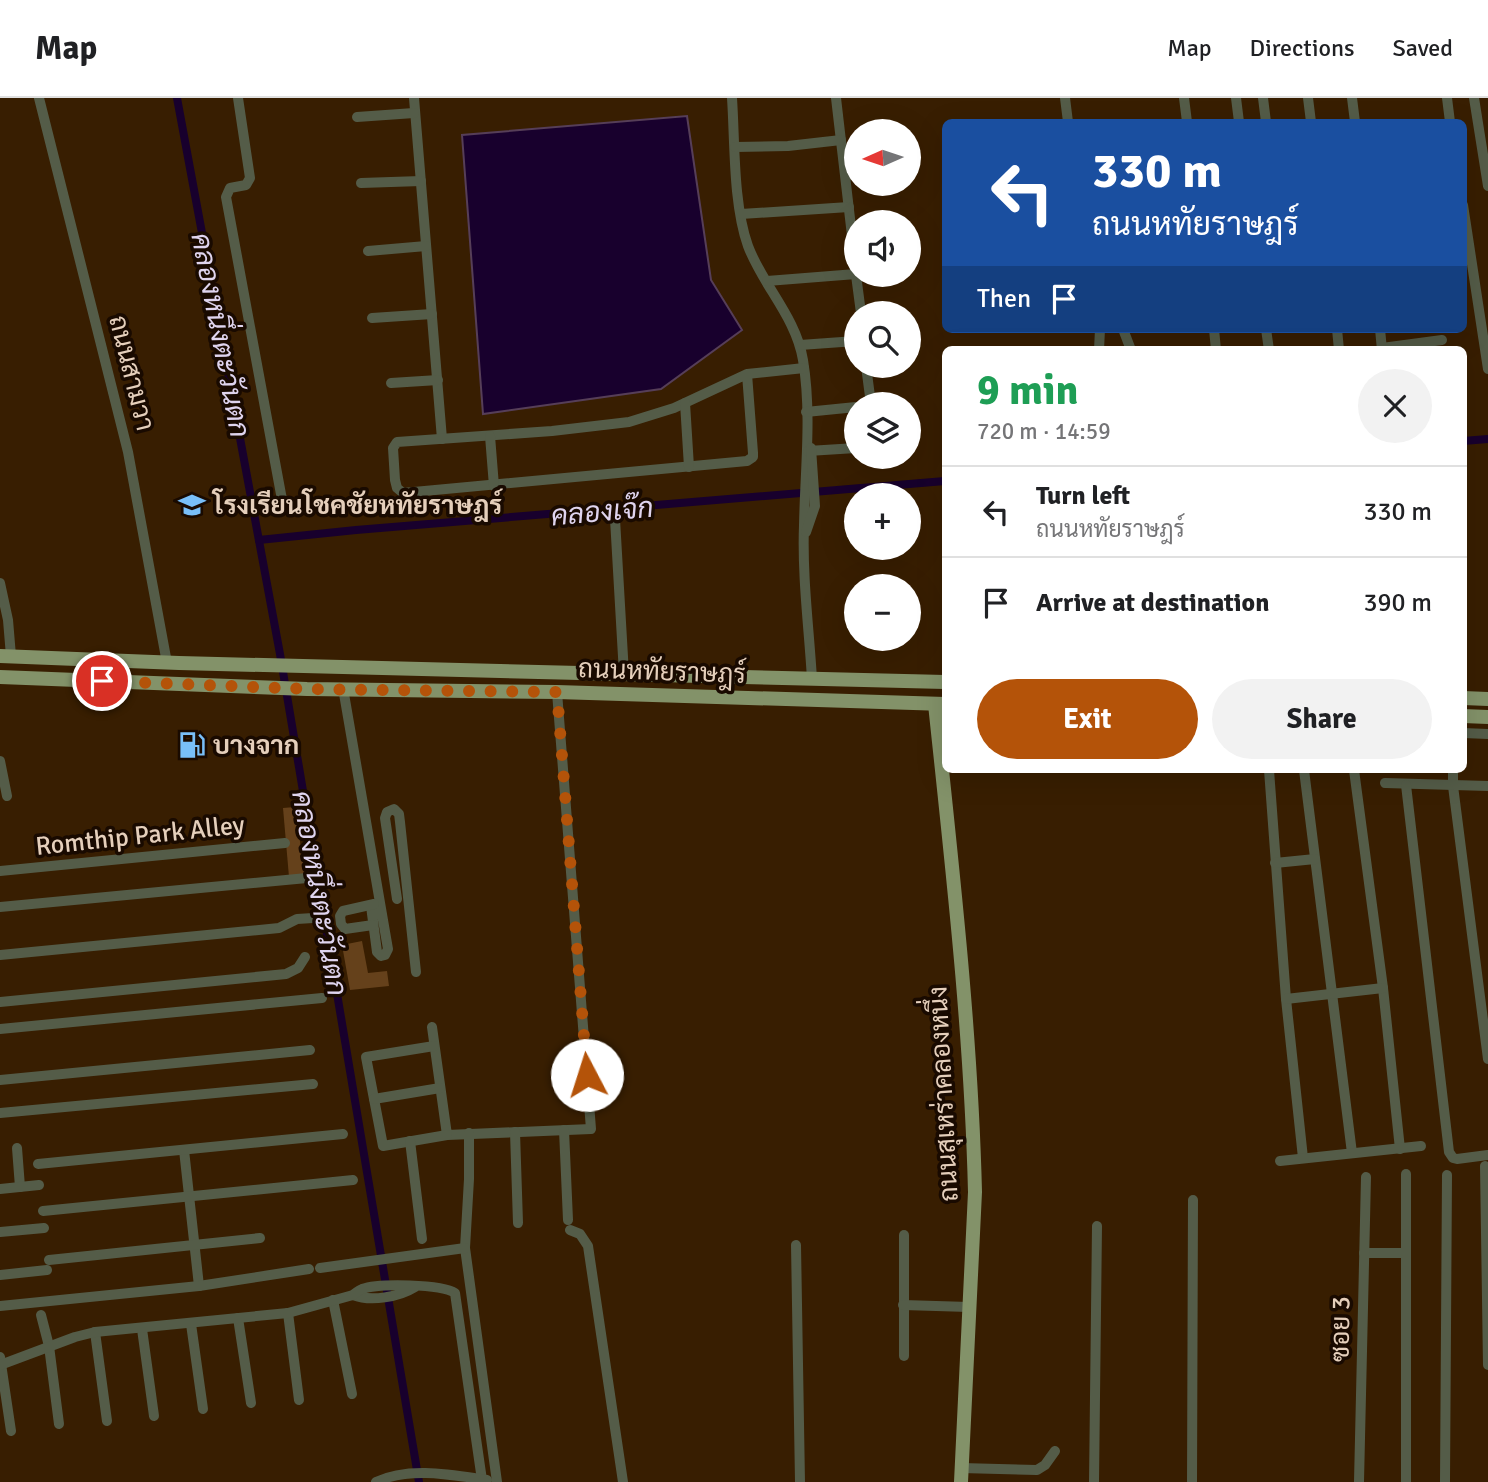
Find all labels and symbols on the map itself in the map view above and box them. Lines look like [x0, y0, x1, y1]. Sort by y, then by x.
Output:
north arrow [844, 119, 920, 196]
water label: คลองหนึ่งตะวันตก [183, 228, 264, 440]
street label: ถนนสามวา [101, 312, 161, 434]
place label: โรงเรียนโชคชัยหทัยราษฎร์ [211, 488, 504, 522]
water label: คลองเจ๊ก [549, 489, 655, 533]
school or university icon: โรงเรียนโชคชัยหทัยราษฎร์ [177, 490, 207, 520]
pin [72, 651, 132, 711]
street label: ถนนหทัยราษฎร์ [577, 651, 747, 692]
fuel station icon: บางจาก [177, 730, 207, 760]
place label: บางจาก [213, 730, 299, 762]
water label: คลองหนึ่งตะวันตก [284, 786, 362, 998]
street label: Romthip Park Alley [34, 809, 246, 863]
street label: ถนนสุเหร่าคลองหนึ่ง [916, 985, 967, 1203]
position arrow [550, 1038, 624, 1112]
street label: ซอย 3 [1324, 1296, 1358, 1362]

